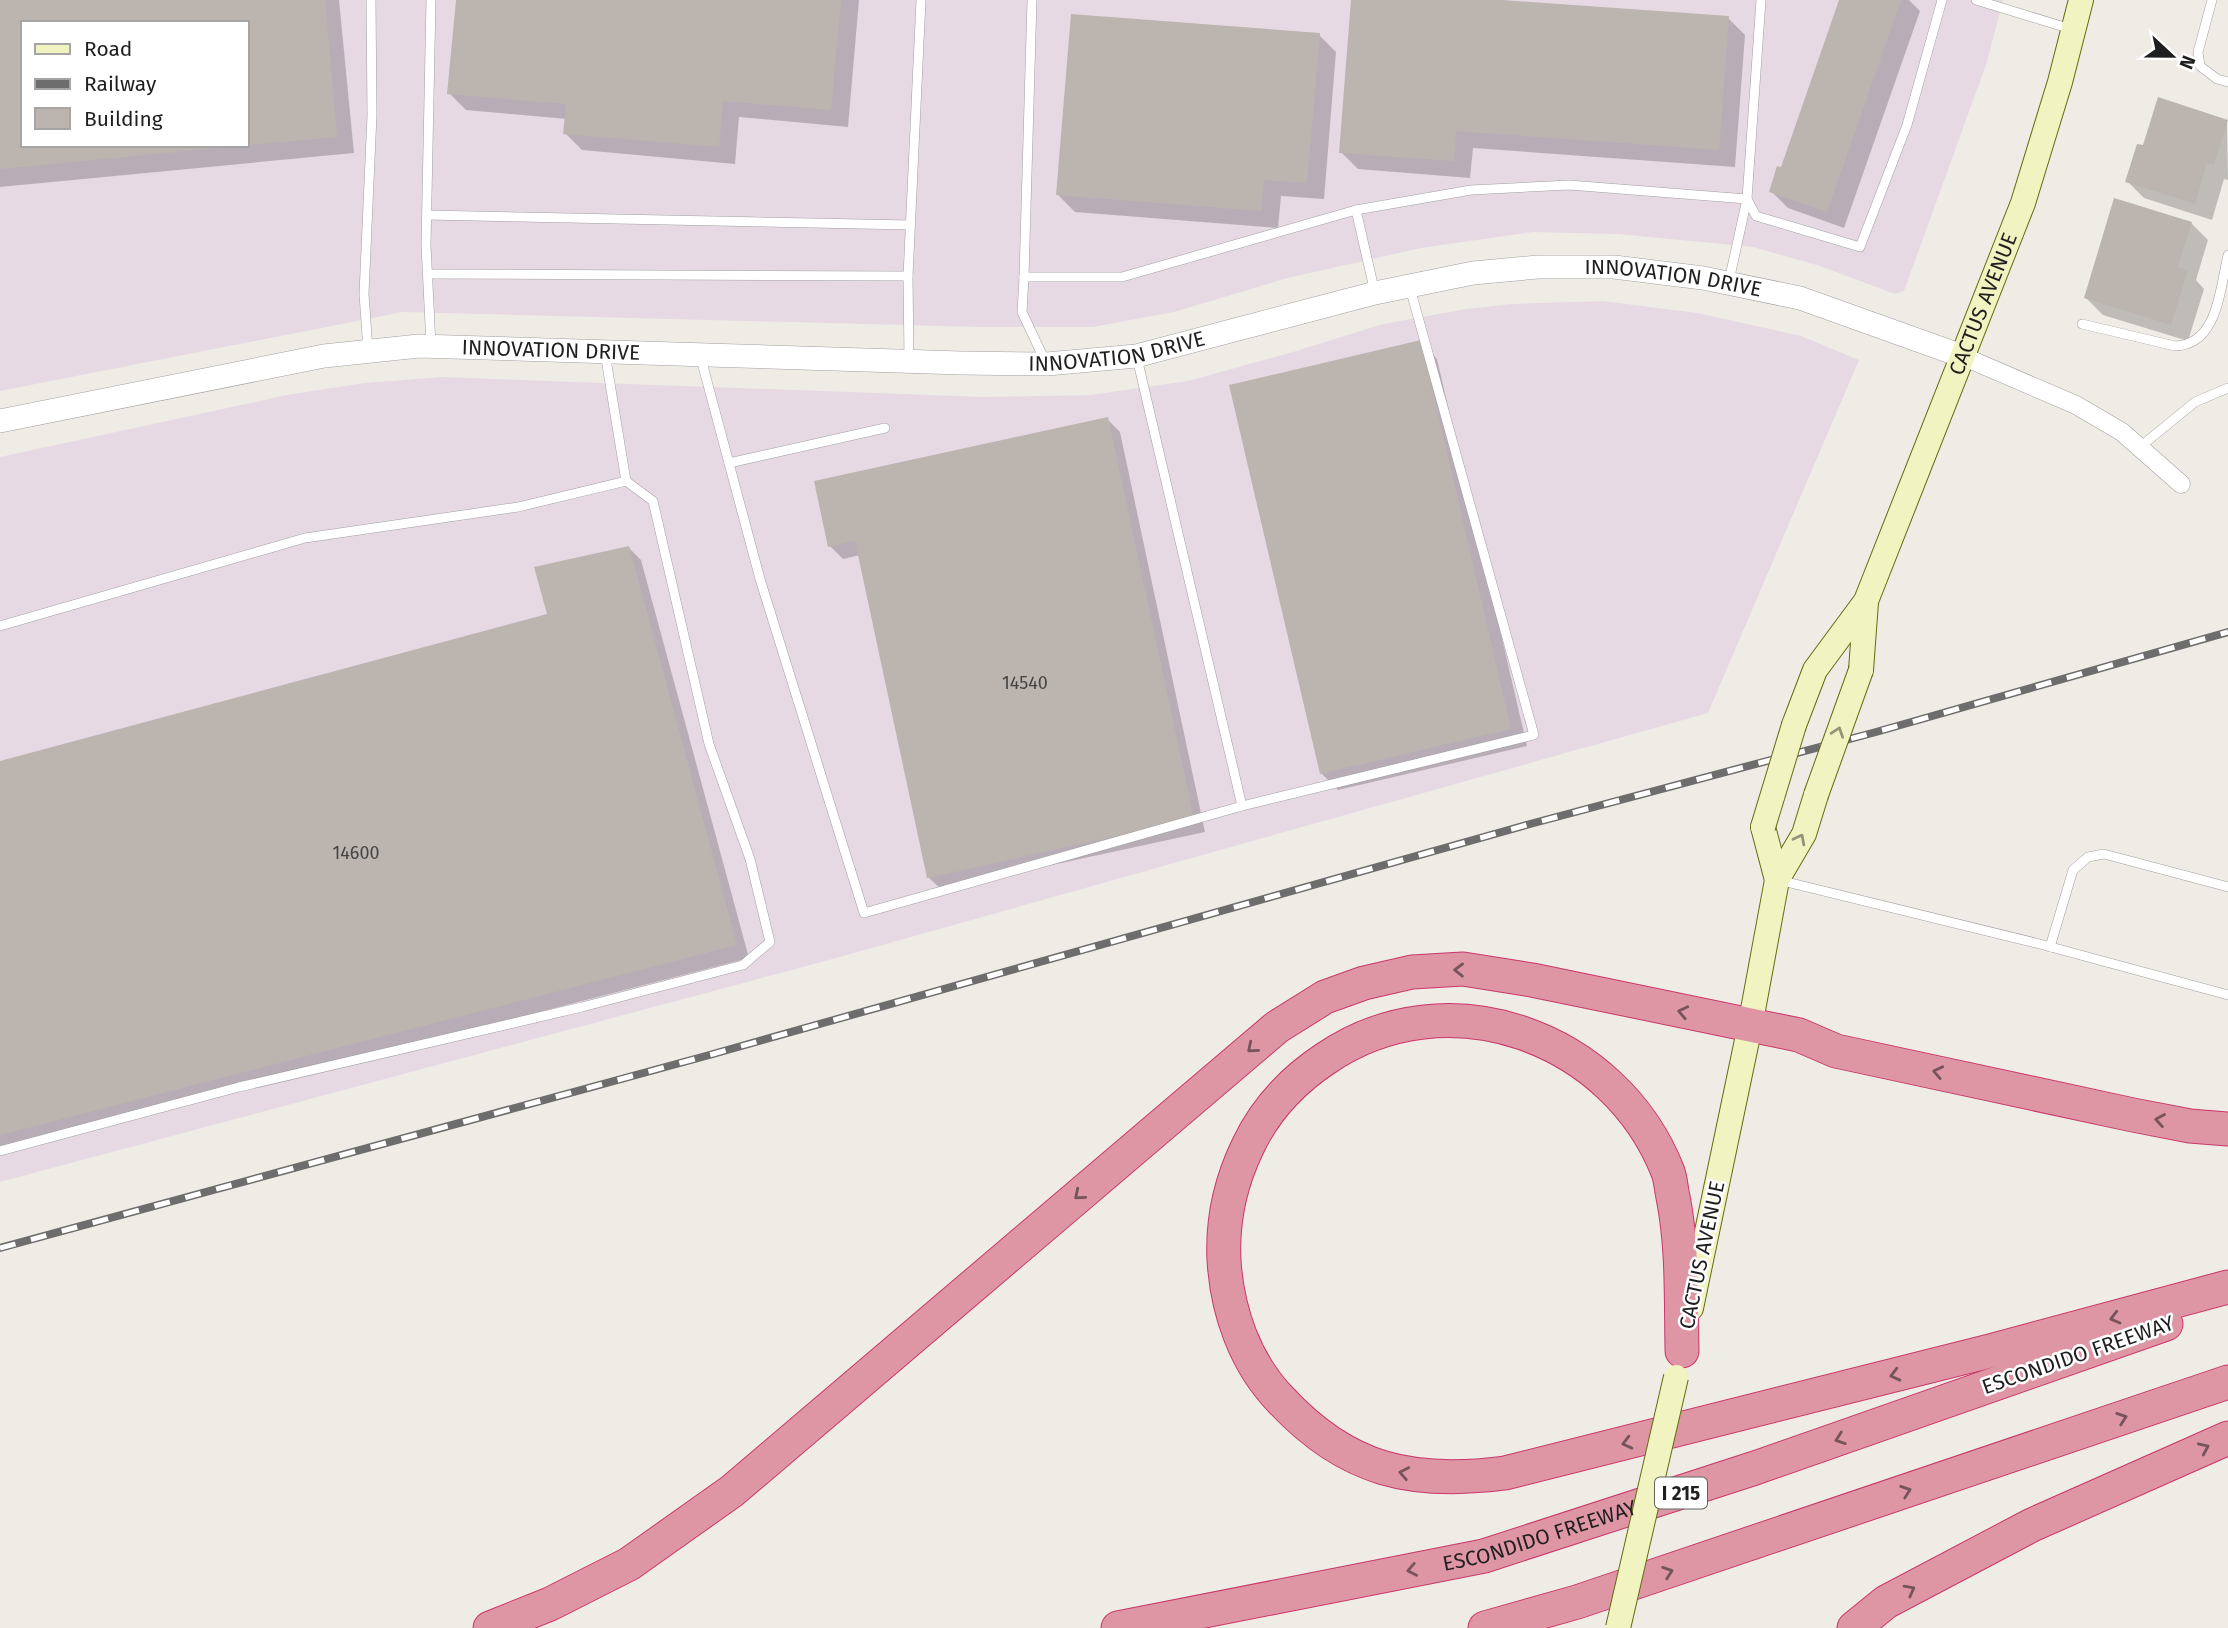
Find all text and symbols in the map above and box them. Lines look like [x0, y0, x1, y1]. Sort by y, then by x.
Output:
legend [21, 21, 248, 147]
north arrow [2137, 21, 2207, 91]
text: Road [84, 36, 132, 62]
text: N [2174, 52, 2200, 72]
text: Railway [84, 71, 157, 97]
text: Building [84, 106, 163, 132]
street label: CACTUS AVENUE [1943, 229, 2023, 379]
street label: INNOVATION DRIVE [1585, 254, 1764, 303]
street label: INNOVATION DRIVE [1028, 325, 1208, 377]
street label: INNOVATION DRIVE [461, 334, 641, 366]
house number: 14540 [1002, 672, 1048, 694]
one-way arrow [1829, 727, 1843, 739]
one-way arrow [1792, 834, 1806, 846]
house number: 14600 [332, 842, 380, 864]
one-way arrow [1454, 963, 1465, 978]
one-way arrow [1677, 1005, 1689, 1020]
one-way arrow [1247, 1040, 1260, 1052]
one-way arrow [1932, 1066, 1944, 1081]
one-way arrow [2154, 1113, 2166, 1128]
street label: CACTUS AVENUE [1674, 1179, 1730, 1331]
one-way arrow [1074, 1187, 1087, 1199]
one-way arrow [2109, 1309, 2121, 1324]
street label: ESCONDIDO FREEWAY [1979, 1310, 2178, 1400]
one-way arrow [1889, 1367, 1901, 1381]
one-way arrow [2115, 1412, 2128, 1426]
one-way arrow [1835, 1431, 1847, 1445]
one-way arrow [1621, 1435, 1633, 1449]
one-way arrow [2196, 1442, 2209, 1456]
one-way arrow [1398, 1467, 1410, 1482]
road number: I 215 [1655, 1478, 1707, 1508]
one-way arrow [1900, 1485, 1912, 1499]
street label: ESCONDIDO FREEWAY [1440, 1494, 1640, 1577]
one-way arrow [1406, 1562, 1418, 1577]
one-way arrow [1661, 1566, 1673, 1580]
one-way arrow [1903, 1584, 1916, 1598]

